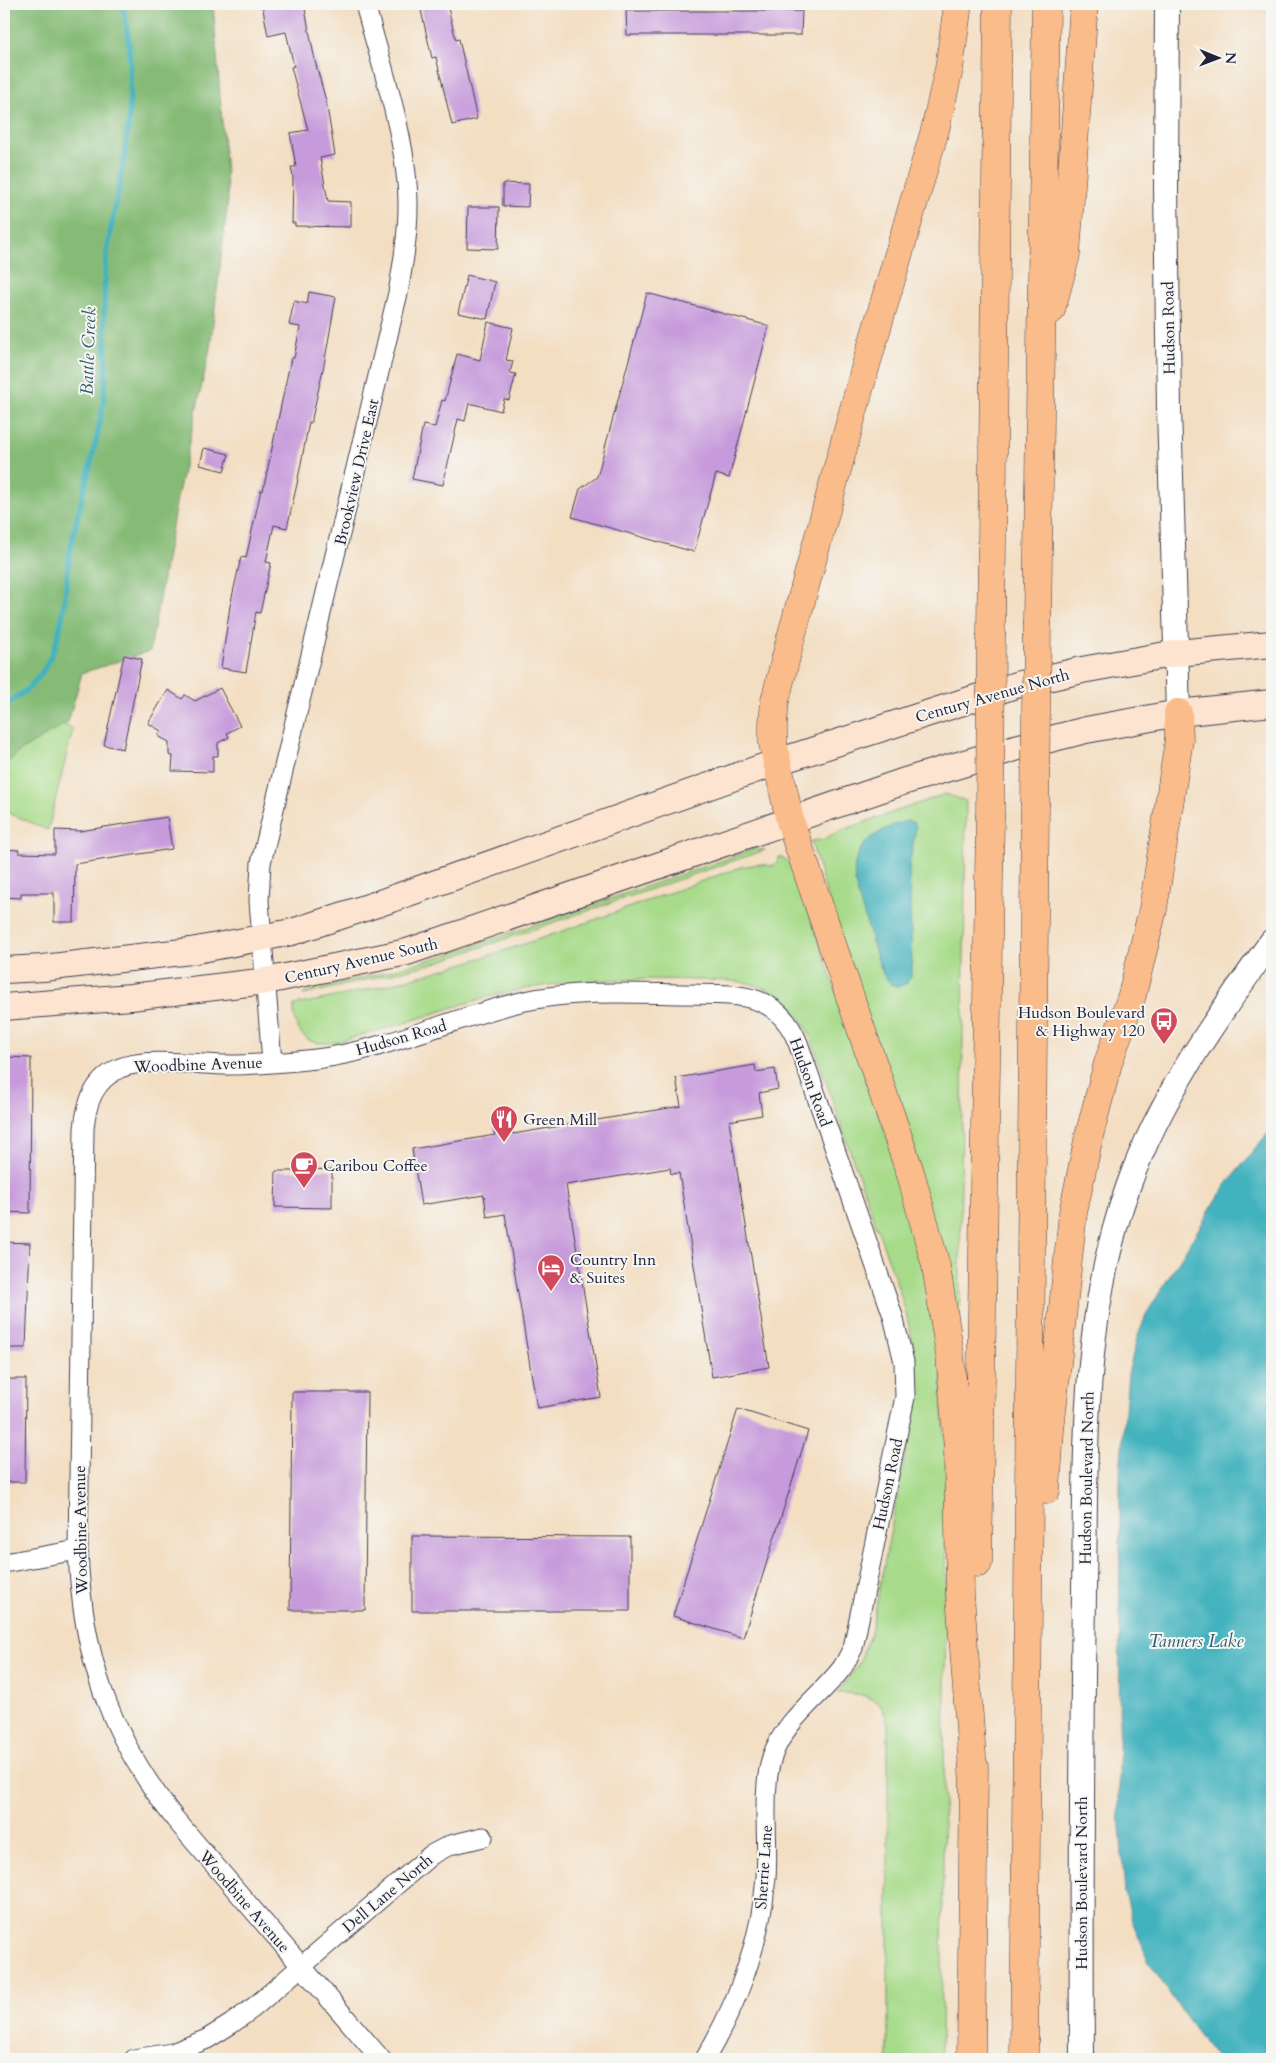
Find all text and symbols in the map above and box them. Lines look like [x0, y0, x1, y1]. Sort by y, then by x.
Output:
north arrow [1194, 32, 1244, 82]
text: N [1221, 52, 1240, 64]
street label: Hudson Road [1157, 281, 1181, 375]
water label: Battle Creek [74, 306, 103, 396]
street label: Brookview Drive East [329, 397, 385, 548]
street label: Century Avenue North [913, 663, 1072, 728]
street label: Century Avenue South [283, 933, 440, 989]
place label: Hudson Boulevard & Highway 120 [1018, 1002, 1145, 1042]
bus stop icon: Hudson Boulevard & Highway 120 [1149, 1006, 1179, 1045]
street label: Hudson Road [353, 1014, 450, 1061]
street label: Hudson Road [784, 1035, 837, 1130]
street label: Woodbine Avenue [132, 1052, 263, 1078]
restaurant icon: Green Mill [489, 1104, 519, 1143]
place label: Green Mill [523, 1109, 597, 1131]
cafe icon: Caribou Coffee [289, 1150, 319, 1189]
place label: Caribou Coffee [323, 1155, 428, 1177]
place label: Country Inn & Suites [570, 1249, 656, 1289]
hotel icon: Country Inn & Suites [536, 1253, 566, 1292]
street label: Hudson Boulevard North [1074, 1391, 1100, 1565]
street label: Hudson Road [868, 1436, 909, 1532]
street label: Woodbine Avenue [69, 1465, 93, 1596]
water label: Tanners Lake [1149, 1629, 1244, 1654]
street label: Hudson Boulevard North [1071, 1796, 1093, 1970]
street label: Sherrie Lane [750, 1824, 778, 1910]
street label: Woodbine Avenue [193, 1845, 295, 1958]
street label: Dell Lane North [338, 1849, 438, 1938]

